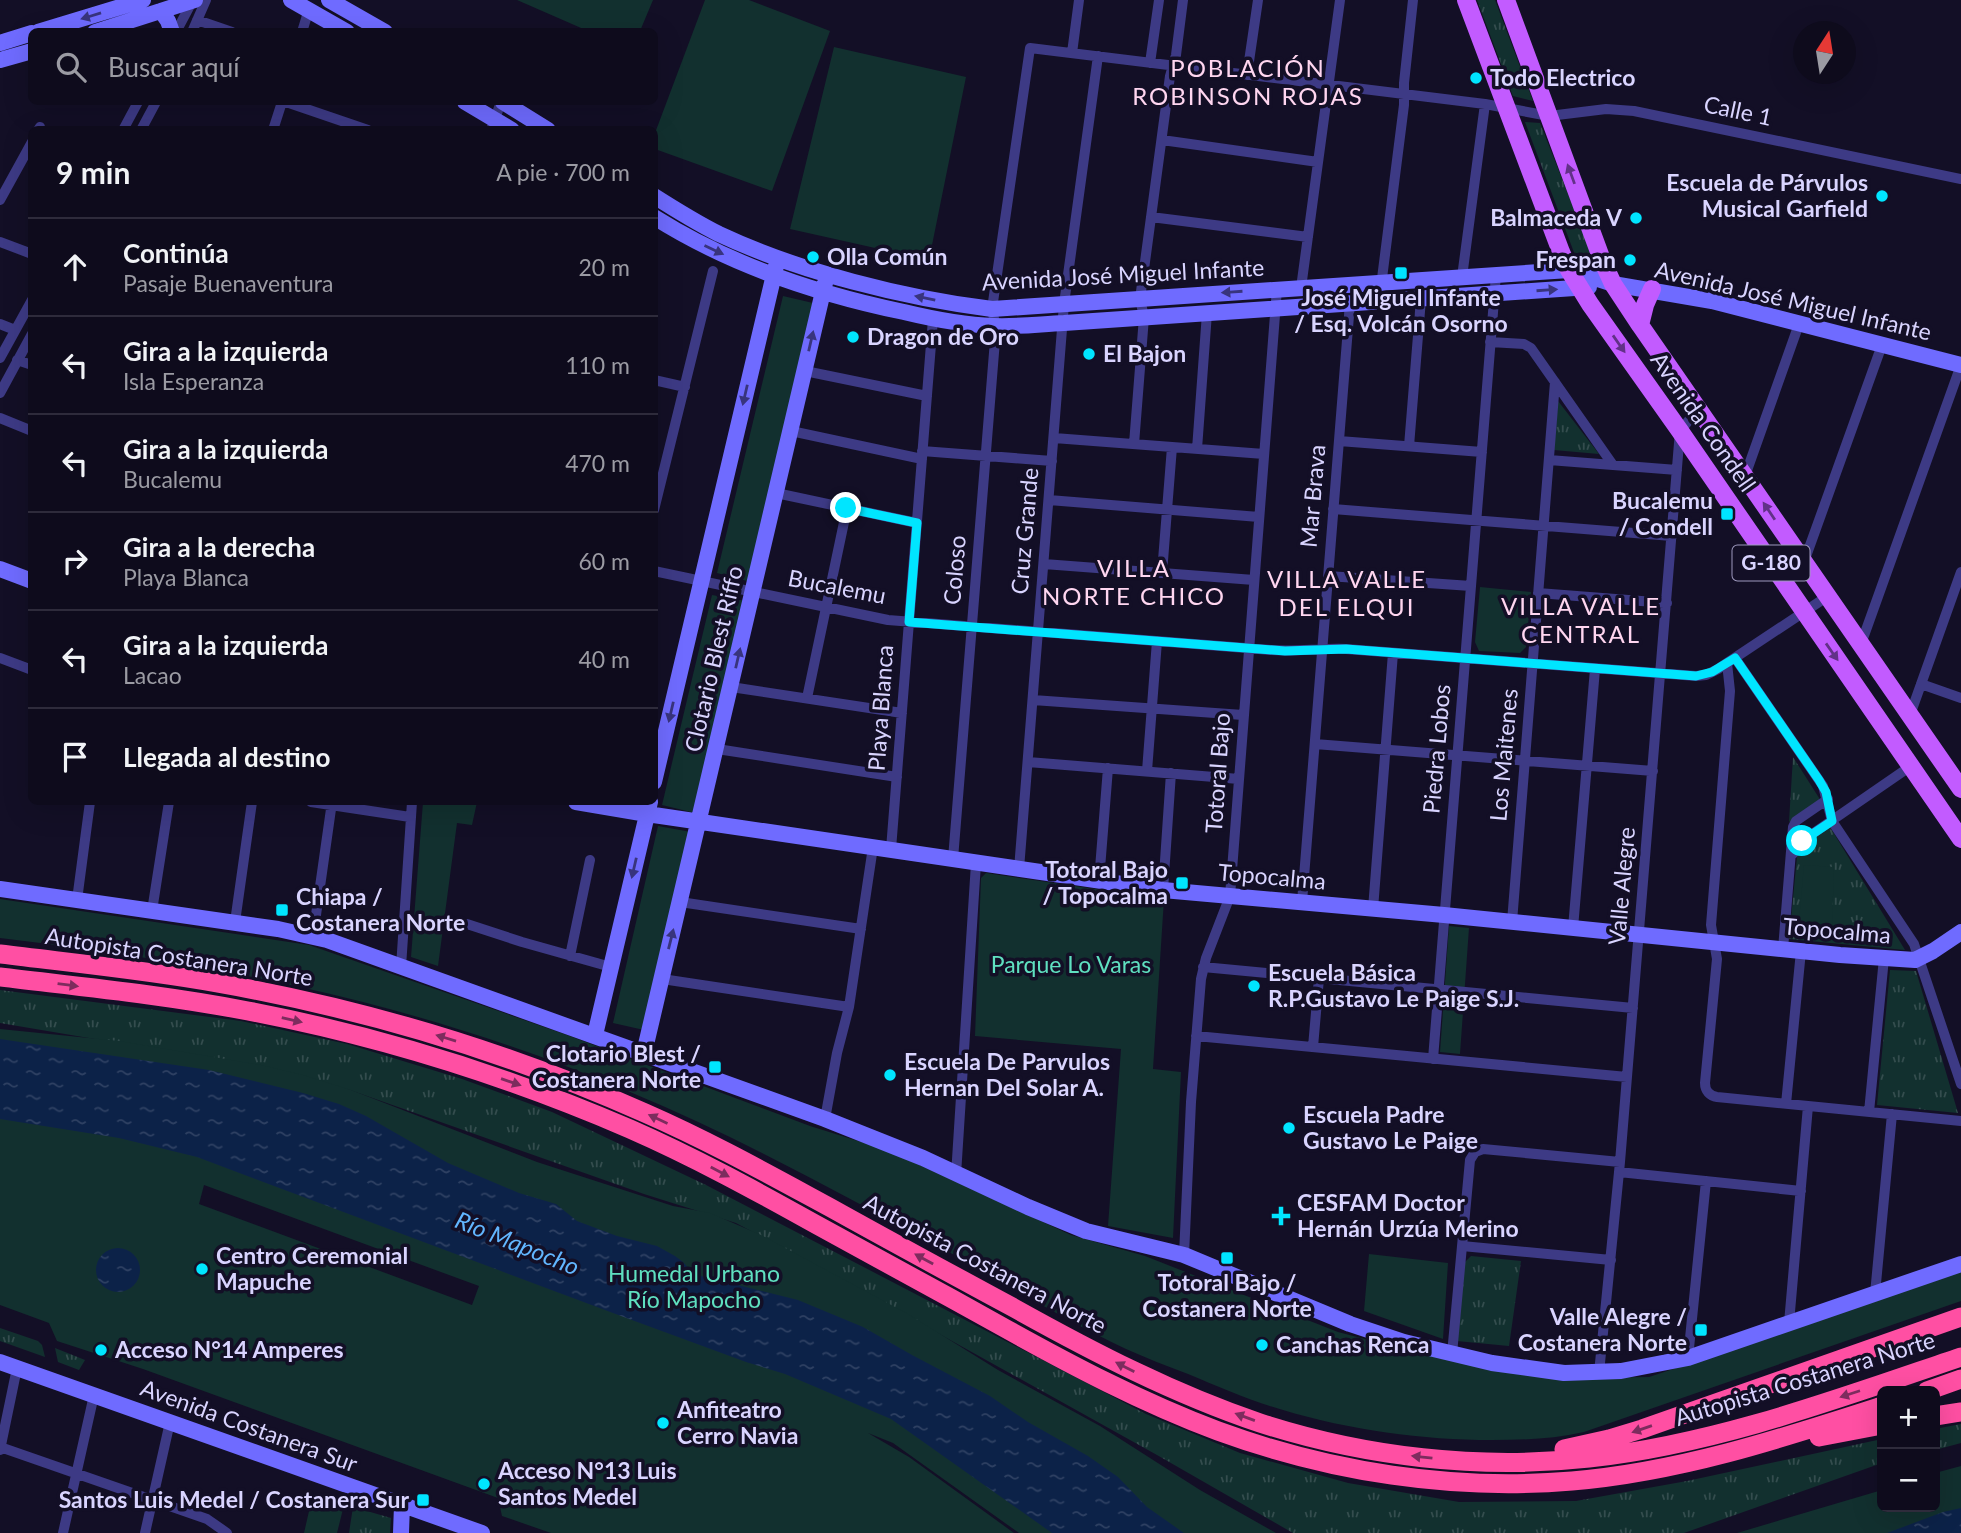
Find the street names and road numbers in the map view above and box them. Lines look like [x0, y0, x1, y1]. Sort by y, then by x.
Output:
street label: Calle 1 [1702, 89, 1775, 131]
street label: Avenida José Miguel Infante [981, 253, 1265, 295]
street label: Avenida José Miguel Infante [1652, 255, 1934, 345]
street label: Avenida Condell [1645, 346, 1762, 497]
street label: Mar Brava [1294, 443, 1330, 549]
street label: Cruz Grande [1005, 466, 1043, 595]
street label: Coloso [937, 534, 971, 606]
road number: G-180 [1732, 546, 1810, 580]
street label: Clotario Blest Riffo [678, 563, 748, 755]
street label: Bucalemu [786, 563, 889, 609]
street label: Playa Blanca [862, 644, 898, 772]
street label: Piedra Lobos [1416, 683, 1456, 815]
street label: Los Maitenes [1483, 687, 1523, 822]
street label: Totoral Bajo [1199, 712, 1235, 834]
street label: Valle Alegre [1602, 826, 1640, 946]
street label: Topocalma [1217, 857, 1327, 895]
street label: Topocalma [1782, 911, 1892, 949]
street label: Autopista Costanera Norte [43, 921, 315, 991]
street label: Autopista Costanera Norte [859, 1187, 1111, 1339]
street label: Autopista Costanera Norte [1671, 1325, 1938, 1431]
street label: Avenida Costanera Sur [137, 1373, 362, 1478]

